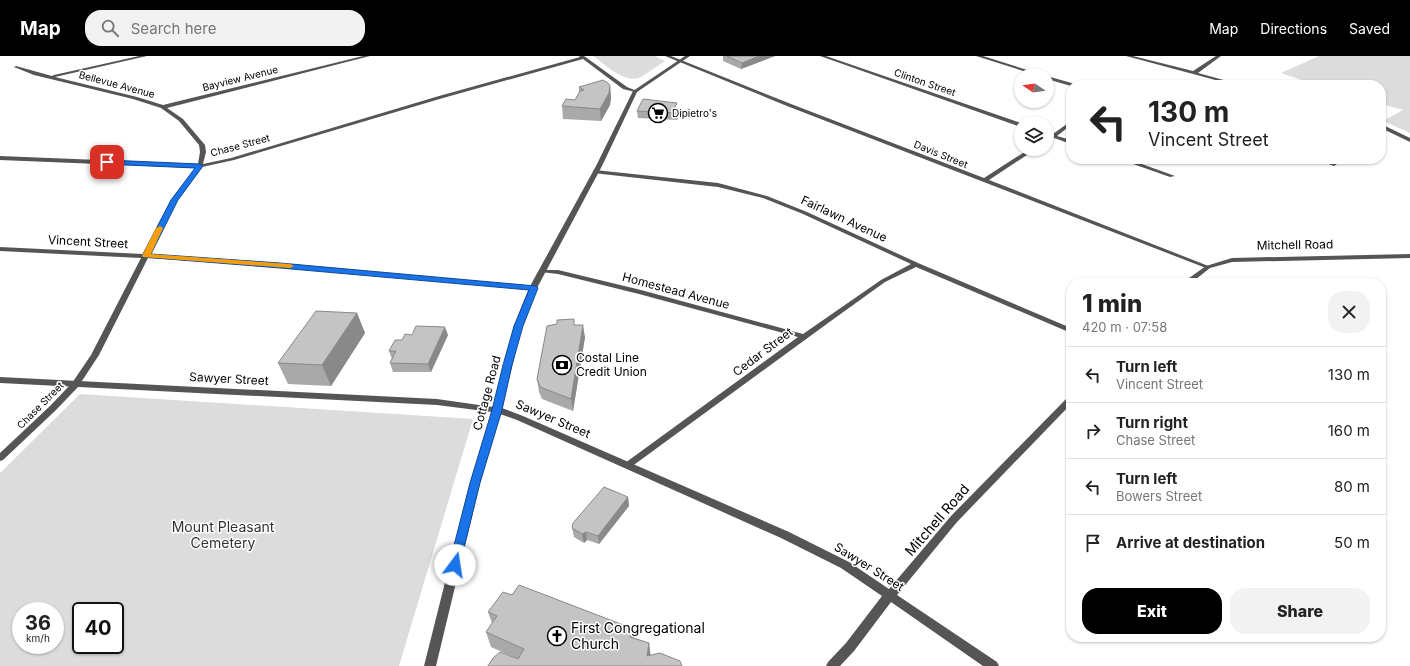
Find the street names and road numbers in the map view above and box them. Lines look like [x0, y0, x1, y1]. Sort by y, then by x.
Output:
street label: Bayview Avenue [201, 63, 279, 93]
street label: Clinton Street [893, 66, 958, 98]
street label: Bellevue Avenue [78, 68, 156, 100]
street label: Chase Street [209, 131, 272, 159]
street label: Davis Street [912, 138, 970, 171]
street label: Fairlawn Avenue [799, 192, 890, 245]
street label: Vincent Street [47, 232, 129, 251]
street label: Mitchell Road [1257, 236, 1333, 253]
street label: Homestead Avenue [621, 269, 731, 312]
street label: Cedar Street [730, 324, 796, 379]
street label: Cottage Road [469, 354, 504, 432]
street label: Sawyer Street [189, 369, 269, 388]
street label: Chase Street [14, 379, 66, 431]
street label: Sawyer Street [514, 396, 593, 441]
street label: Mitchell Road [901, 480, 972, 559]
street label: Sawyer Street [832, 539, 907, 594]

